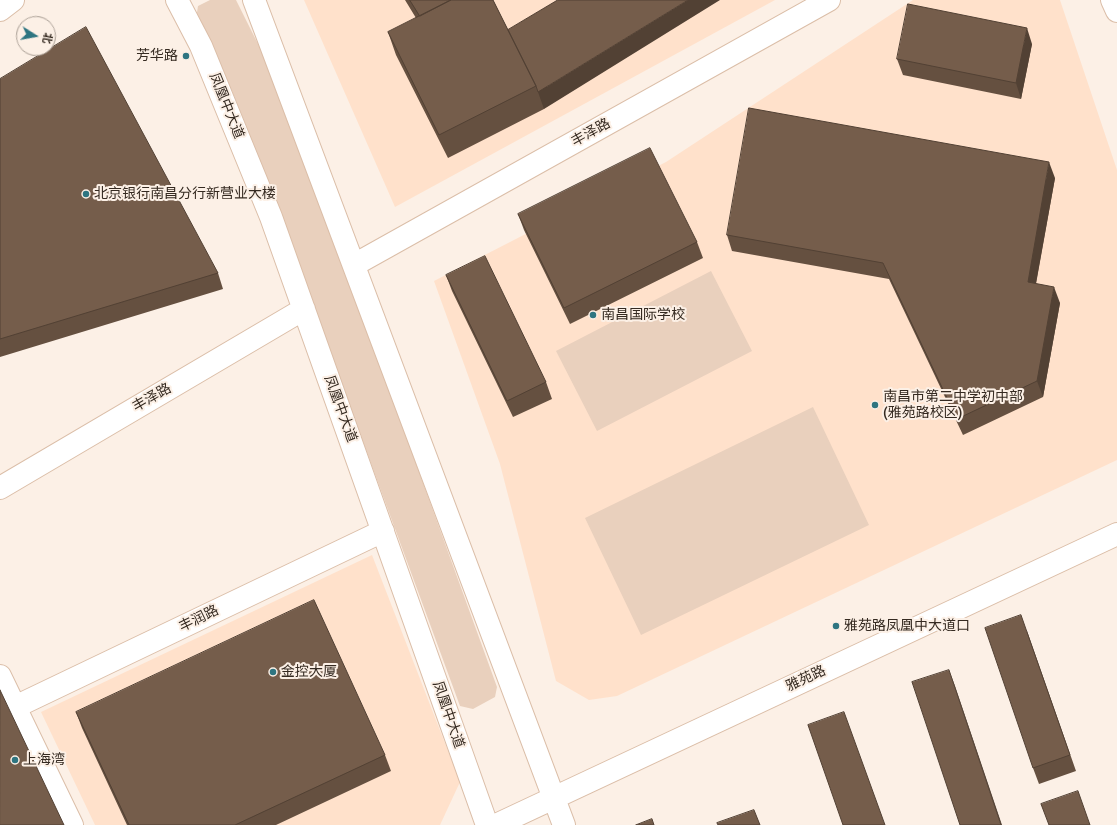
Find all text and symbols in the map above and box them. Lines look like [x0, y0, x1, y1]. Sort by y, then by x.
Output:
north arrow [16, 16, 56, 56]
text: 北 [40, 32, 55, 45]
place label: 芳华路 [136, 48, 178, 64]
marker: 芳华路 [181, 51, 191, 61]
street label: 凤凰中大道 [205, 70, 247, 142]
street label: 丰泽路 [569, 115, 613, 151]
place label: 北京银行南昌分行新营业大楼 [94, 186, 276, 202]
marker: 北京银行南昌分行新营业大楼 [81, 189, 91, 199]
place label: 南昌国际学校 [601, 307, 685, 323]
marker: 南昌国际学校 [588, 310, 598, 320]
street label: 凤凰中大道 [320, 373, 360, 445]
street label: 丰泽路 [130, 380, 174, 416]
place label: 南昌市第二中学初中部 (雅苑路校区) [883, 389, 1023, 422]
marker: 南昌市第二中学初中部 (雅苑路校区) [870, 400, 880, 410]
street label: 丰润路 [176, 602, 222, 636]
place label: 雅苑路凤凰中大道口 [844, 618, 970, 634]
marker: 雅苑路凤凰中大道口 [831, 621, 841, 631]
street label: 雅苑路 [783, 663, 829, 695]
place label: 金控大厦 [281, 664, 337, 680]
marker: 金控大厦 [268, 667, 278, 677]
street label: 凤凰中大道 [429, 679, 467, 751]
place label: 上海湾 [23, 752, 65, 768]
marker: 上海湾 [10, 755, 20, 765]

